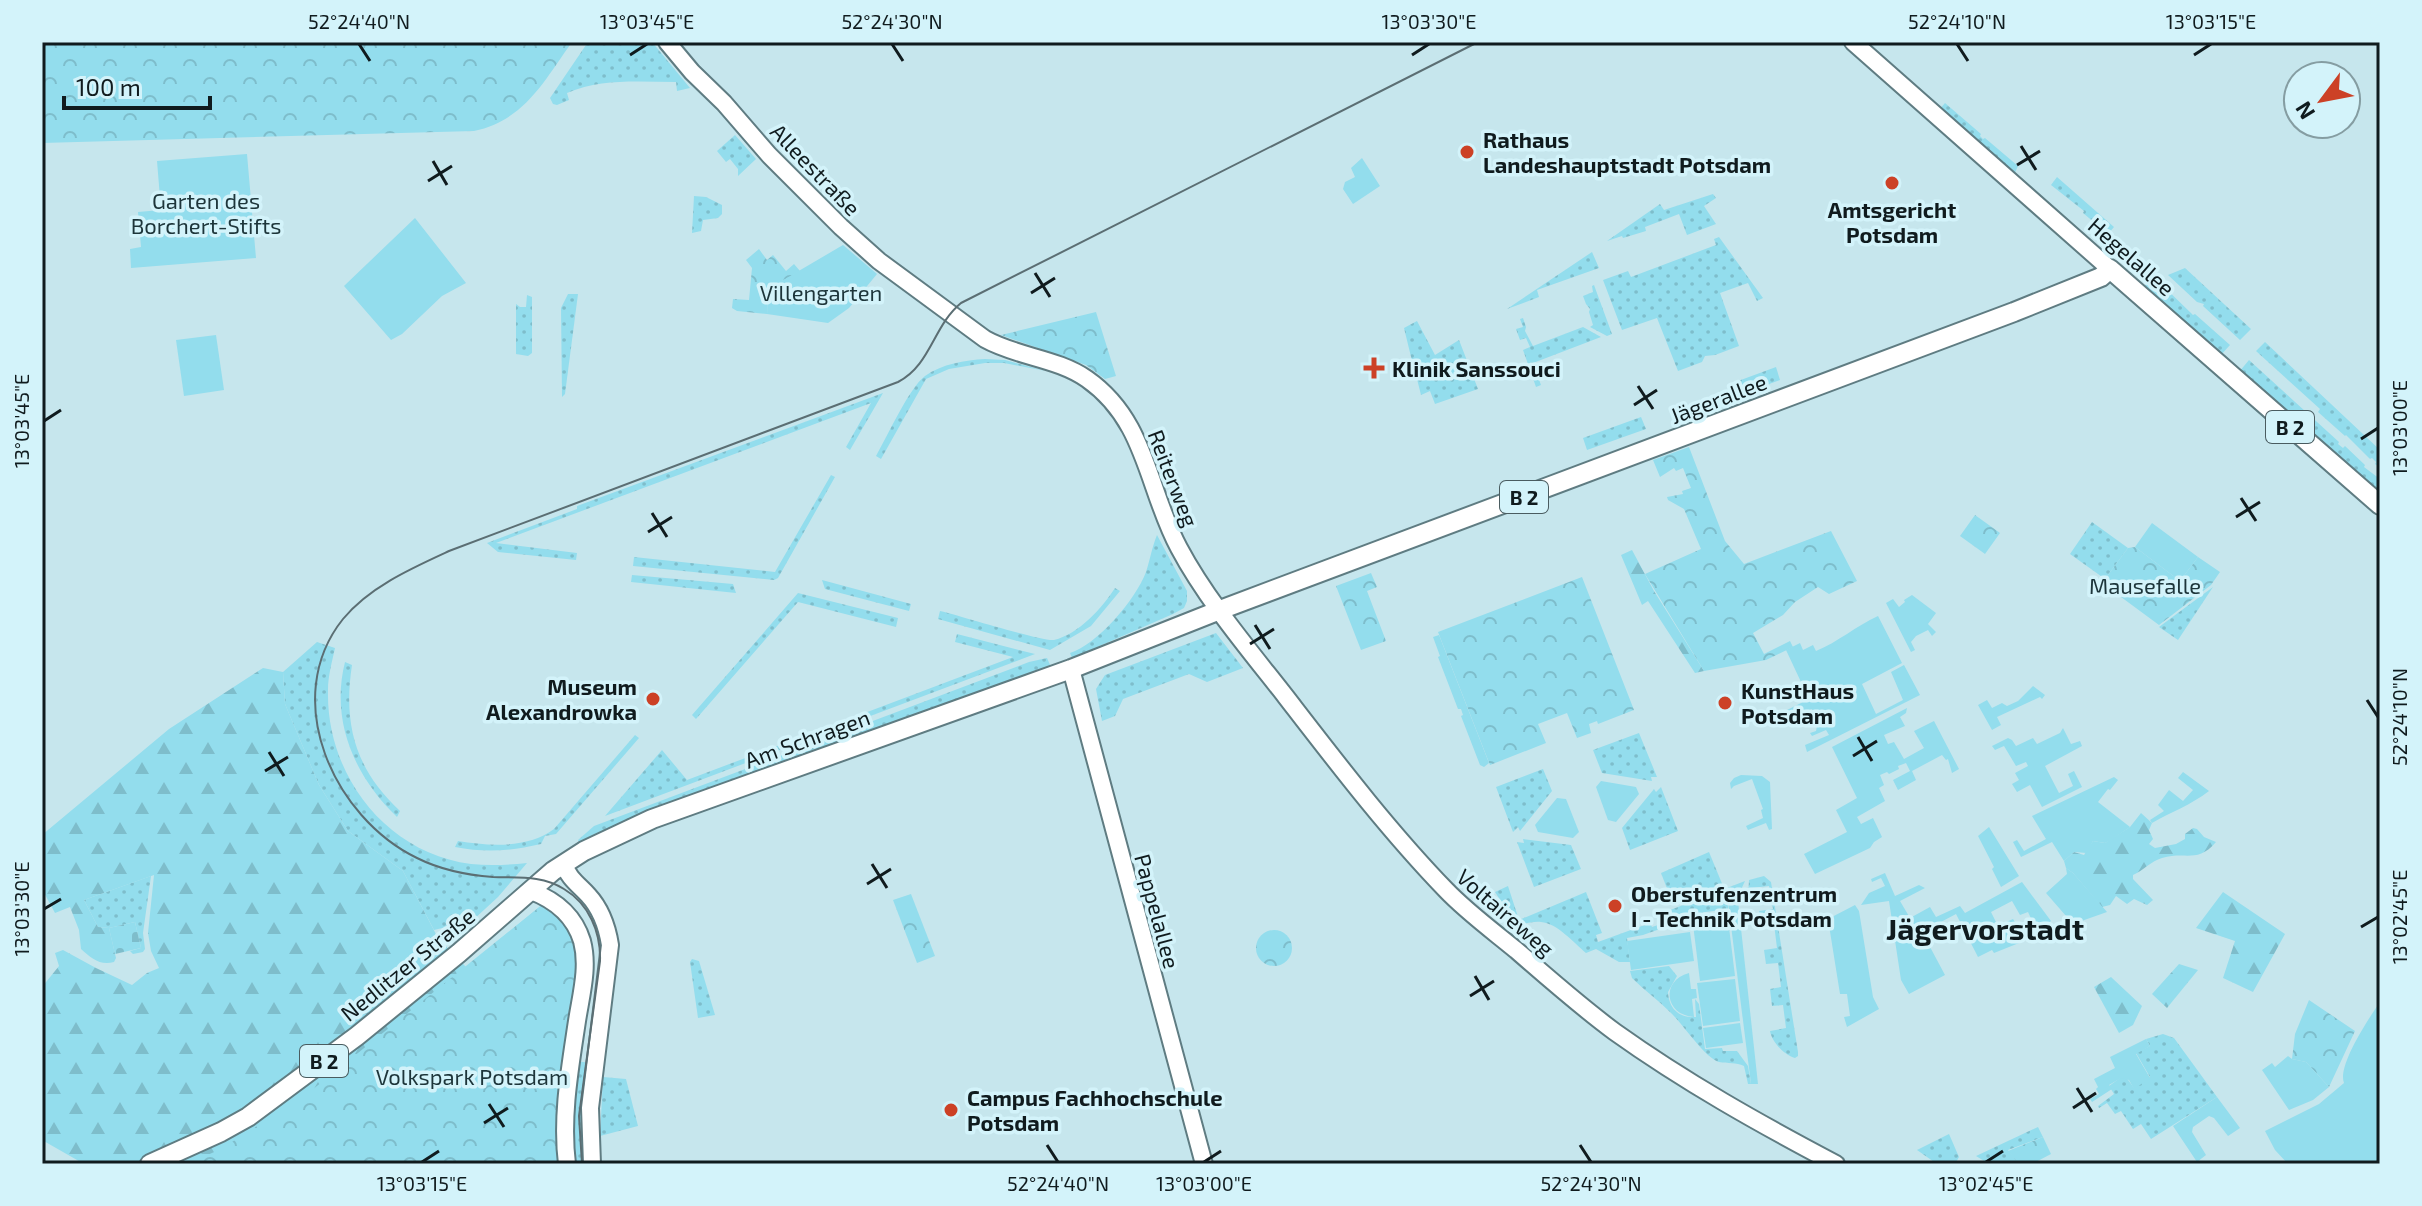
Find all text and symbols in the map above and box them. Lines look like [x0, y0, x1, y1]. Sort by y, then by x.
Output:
text: 52°24'40"N [308, 9, 410, 33]
text: 13°03'45"E [600, 9, 694, 33]
text: 52°24'30"N [841, 9, 943, 33]
text: 13°03'30"E [1381, 9, 1477, 33]
text: 52°24'10"N [1908, 9, 2006, 33]
text: 13°03'15"E [2166, 9, 2256, 33]
scale bar [64, 60, 210, 110]
north arrow [2282, 60, 2362, 140]
text: 100 m [76, 72, 141, 101]
text: N [2289, 98, 2319, 125]
street label: Alleestraße [766, 118, 866, 220]
place label: Rathaus Landeshauptstadt Potsdam [1483, 126, 1771, 177]
marker: Rathaus Landeshauptstadt Potsdam [1458, 143, 1476, 161]
marker: Amtsgericht Potsdam [1883, 174, 1901, 192]
park label: Garten des Borchert-Stifts [131, 187, 281, 238]
place label: Amtsgericht Potsdam [1828, 196, 1956, 247]
street label: Hegelallee [2084, 211, 2180, 301]
park label: Villengarten [760, 279, 882, 305]
place label: Klinik Sanssouci [1392, 355, 1561, 381]
marker: Klinik Sanssouci [1363, 357, 1385, 379]
street label: Jägerallee [1666, 368, 1770, 428]
text: 13°03'45"E [9, 374, 33, 468]
text: 13°03'00"E [2387, 380, 2411, 476]
road number: B 2 [2266, 411, 2314, 443]
street label: Reiterweg [1144, 426, 1204, 530]
road number: B 2 [1500, 481, 1548, 513]
park label: Mausefalle [2089, 572, 2201, 598]
text: 52°24'10"N [2387, 668, 2411, 766]
place label: Museum Alexandrowka [486, 673, 637, 724]
place label: KunstHaus Potsdam [1741, 677, 1854, 728]
marker: Museum Alexandrowka [644, 690, 662, 708]
marker: KunstHaus Potsdam [1716, 694, 1734, 712]
street label: Am Schragen [741, 703, 873, 773]
street label: Pappelallee [1130, 851, 1186, 971]
text: 13°03'30"E [9, 861, 33, 957]
street label: Voltaireweg [1452, 863, 1560, 961]
text: 13°02'45"E [2387, 870, 2411, 964]
place label: Oberstufenzentrum I - Technik Potsdam [1631, 880, 1837, 931]
marker: Oberstufenzentrum I - Technik Potsdam [1606, 897, 1624, 915]
street label: Nedlitzer Straße [335, 902, 479, 1026]
district label: Jägervorstadt [1886, 910, 2084, 946]
road number: B 2 [300, 1045, 348, 1077]
park label: Volkspark Potsdam [376, 1063, 568, 1089]
place label: Campus Fachhochschule Potsdam [967, 1084, 1223, 1135]
marker: Campus Fachhochschule Potsdam [942, 1101, 960, 1119]
text: 13°03'15"E [377, 1171, 467, 1195]
text: 52°24'40"N [1007, 1171, 1109, 1195]
text: 13°03'00"E [1156, 1171, 1252, 1195]
text: 52°24'30"N [1540, 1171, 1642, 1195]
text: 13°02'45"E [1939, 1171, 2033, 1195]

